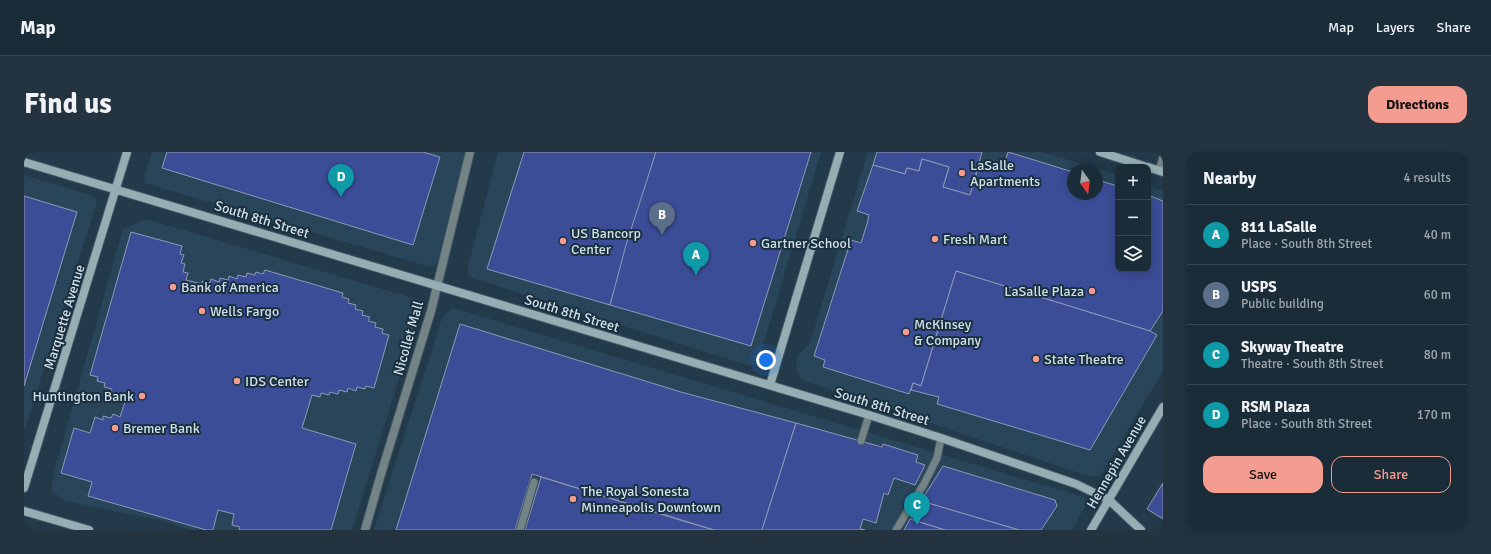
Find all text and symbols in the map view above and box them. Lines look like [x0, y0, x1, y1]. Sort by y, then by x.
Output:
text: Map [20, 16, 56, 40]
text: Map [1328, 19, 1354, 36]
text: Layers [1376, 19, 1415, 36]
text: Share [1437, 19, 1471, 36]
button: Directions [1368, 86, 1467, 123]
text: Find us [24, 87, 112, 121]
place label: LaSalle Apartments [970, 157, 1040, 190]
pin: D [328, 164, 354, 197]
north arrow [1067, 164, 1103, 200]
map controls [1115, 164, 1151, 272]
button: + [1115, 164, 1151, 200]
marker: LaSalle Apartments [957, 168, 967, 178]
text: Nearby [1203, 168, 1256, 189]
text: 4 results [1403, 170, 1451, 186]
street label: South 8th Street [213, 197, 311, 242]
button: − [1115, 200, 1151, 236]
pin: B [649, 202, 675, 235]
text: 811 LaSalle [1241, 218, 1317, 236]
place label: US Bancorp Center [571, 225, 641, 258]
text: A [1212, 227, 1220, 243]
text: 40 m [1424, 227, 1451, 243]
place label: Fresh Mart [943, 231, 1008, 248]
marker: Fresh Mart [930, 234, 940, 244]
place label: Gartner School [761, 235, 851, 252]
marker: US Bancorp Center [558, 236, 568, 246]
button: layers [1115, 236, 1151, 272]
text: Place · South 8th Street [1241, 236, 1372, 252]
marker: Gartner School [748, 238, 758, 248]
pin: A [683, 242, 709, 275]
street label: Marquette Avenue [40, 263, 89, 372]
text: USPS [1241, 278, 1277, 296]
place label: Bank of America [181, 279, 279, 296]
marker: Bank of America [168, 282, 178, 292]
place label: LaSalle Plaza [1004, 283, 1084, 300]
marker: LaSalle Plaza [1087, 286, 1097, 296]
text: B [1212, 287, 1220, 303]
text: 60 m [1424, 287, 1451, 303]
street label: South 8th Street [523, 291, 621, 336]
text: Public building [1241, 296, 1324, 312]
street label: Nicollet Mall [390, 299, 427, 377]
place label: Wells Fargo [210, 303, 279, 320]
marker: Wells Fargo [197, 306, 207, 316]
place label: McKinsey & Company [914, 316, 982, 349]
marker: McKinsey & Company [901, 327, 911, 337]
text: Skyway Theatre [1241, 338, 1344, 356]
text: C [1212, 347, 1220, 363]
text: 80 m [1424, 347, 1451, 363]
your location [756, 350, 776, 370]
place label: State Theatre [1044, 351, 1124, 368]
marker: State Theatre [1031, 354, 1041, 364]
text: Theatre · South 8th Street [1241, 356, 1384, 372]
place label: IDS Center [245, 373, 310, 390]
marker: IDS Center [232, 376, 242, 386]
street label: South 8th Street [833, 384, 931, 429]
place label: Huntington Bank [32, 388, 134, 405]
marker: Huntington Bank [137, 391, 147, 401]
text: RSM Plaza [1241, 398, 1310, 416]
text: D [1212, 407, 1220, 423]
text: 170 m [1417, 407, 1451, 423]
street label: Hennepin Avenue [1083, 413, 1150, 512]
text: Place · South 8th Street [1241, 416, 1372, 432]
place label: Bremer Bank [123, 420, 200, 437]
marker: Bremer Bank [110, 423, 120, 433]
button: Save [1203, 456, 1323, 493]
button: Share [1331, 456, 1451, 493]
place label: The Royal Sonesta Minneapolis Downtown [581, 483, 721, 516]
pin: C [904, 492, 930, 525]
marker: The Royal Sonesta Minneapolis Downtown [568, 494, 578, 504]

